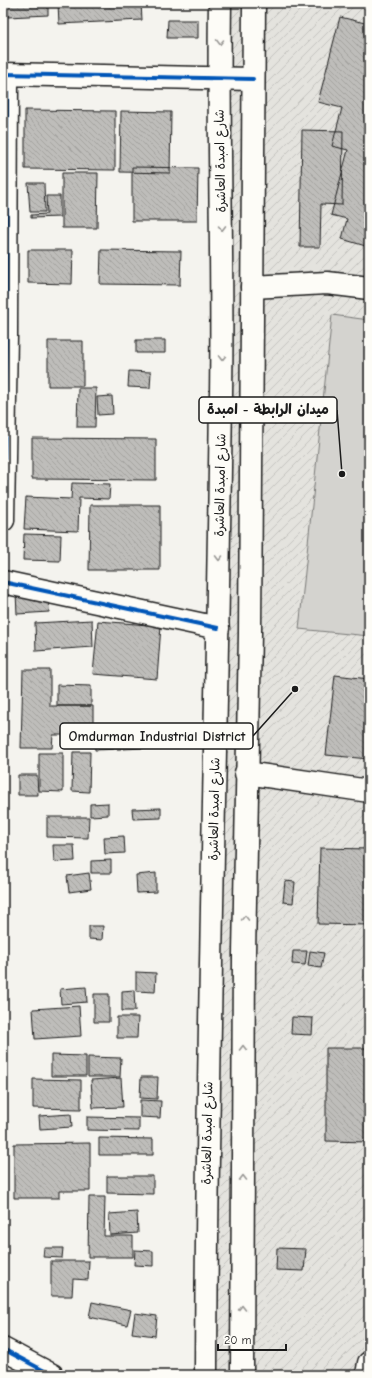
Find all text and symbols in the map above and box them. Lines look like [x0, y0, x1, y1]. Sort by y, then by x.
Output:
one-way arrow [216, 39, 224, 45]
street label: شارع امبدة العاشرة [212, 109, 230, 213]
one-way arrow [217, 225, 226, 231]
one-way arrow [218, 355, 226, 361]
callout: ميدان الرابطة - امبدة [199, 397, 337, 423]
text: ميدان الرابطة - امبدة [207, 401, 329, 418]
street label: شارع امبدة العاشرة [212, 433, 230, 537]
one-way arrow [215, 555, 223, 561]
callout: Omdurman Industrial District [60, 723, 253, 749]
text: Omdurman Industrial District [69, 728, 246, 745]
street label: شارع امبدة العاشرة [206, 757, 224, 861]
one-way arrow [240, 915, 249, 921]
one-way arrow [239, 1045, 248, 1051]
street label: شارع امبدة العاشرة [199, 1081, 217, 1185]
one-way arrow [239, 1175, 247, 1181]
one-way arrow [238, 1305, 246, 1311]
scale bar [218, 1326, 286, 1352]
text: 20 m [224, 1333, 252, 1347]

